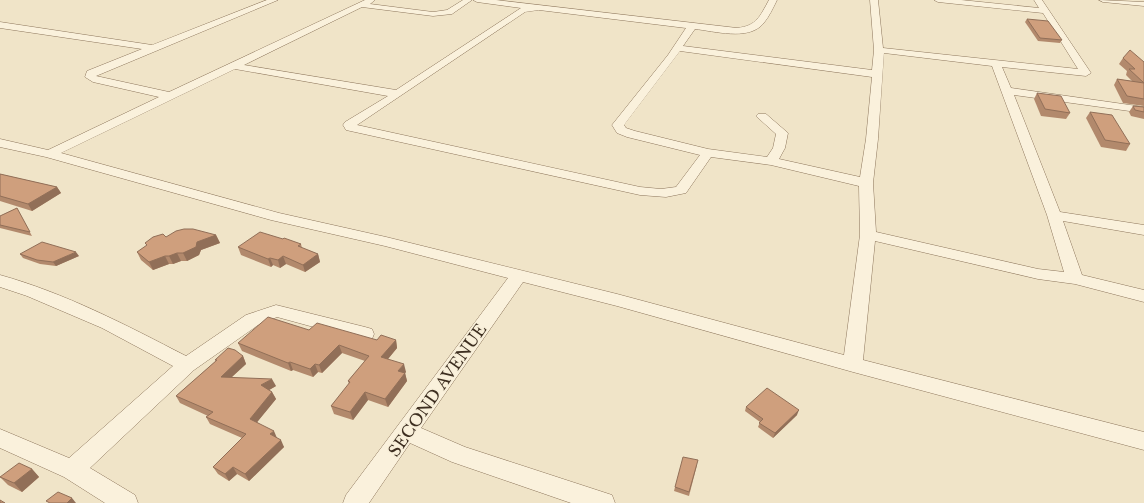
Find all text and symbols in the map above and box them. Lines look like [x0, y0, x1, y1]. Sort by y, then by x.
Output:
street label: SECOND AVENUE [384, 320, 490, 460]

